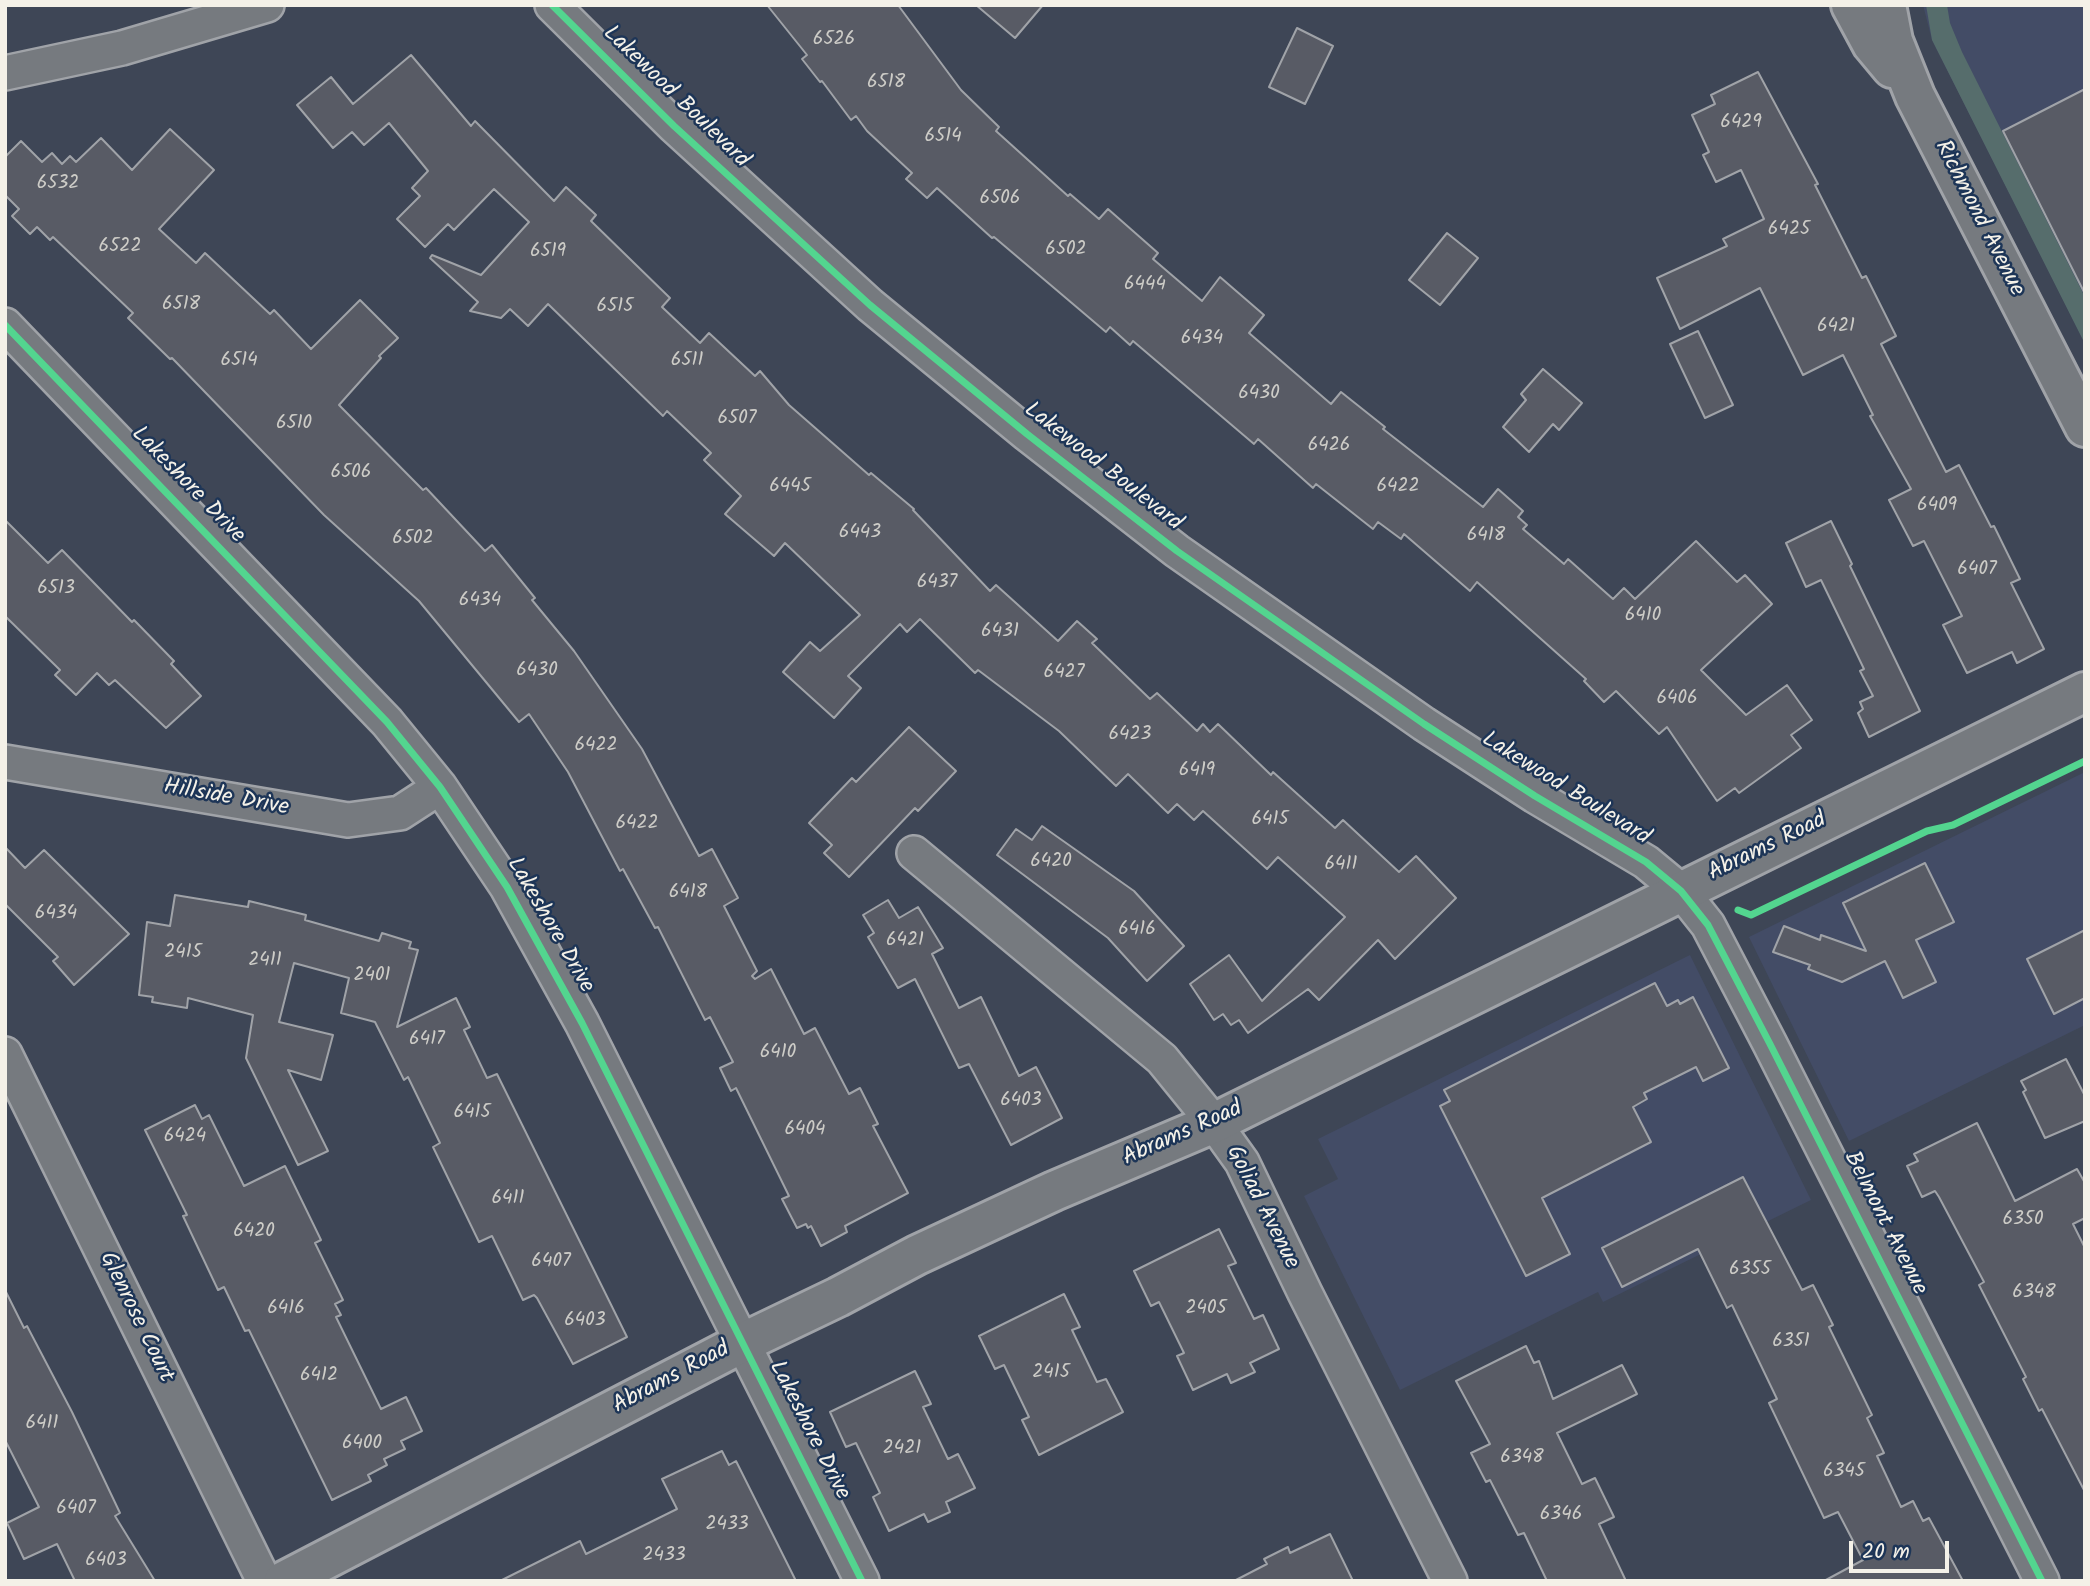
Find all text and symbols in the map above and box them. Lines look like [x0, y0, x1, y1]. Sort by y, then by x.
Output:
street label: Lakewood Boulevard [596, 21, 754, 175]
house number: 6526 [813, 30, 855, 52]
house number: 6518 [867, 73, 905, 95]
house number: 6429 [1720, 113, 1762, 135]
house number: 6514 [924, 127, 962, 149]
street label: Richmond Avenue [1927, 137, 2029, 301]
house number: 6532 [37, 174, 79, 196]
house number: 6506 [980, 189, 1020, 211]
house number: 6425 [1768, 220, 1810, 242]
house number: 6522 [99, 237, 141, 259]
house number: 6502 [1045, 240, 1087, 262]
house number: 6519 [530, 242, 566, 264]
house number: 6444 [1124, 275, 1166, 297]
house number: 6518 [162, 295, 200, 317]
house number: 6515 [597, 297, 633, 319]
house number: 6421 [1817, 317, 1855, 339]
house number: 6434 [1181, 329, 1223, 351]
house number: 6514 [220, 351, 258, 373]
house number: 6511 [671, 351, 703, 373]
house number: 6430 [1238, 384, 1280, 406]
street label: Lakewood Boulevard [1017, 398, 1187, 538]
house number: 6507 [717, 409, 757, 431]
house number: 6510 [276, 414, 312, 436]
street label: Lakeshore Drive [124, 422, 250, 550]
house number: 6426 [1308, 436, 1350, 458]
house number: 6506 [331, 463, 371, 485]
house number: 6445 [769, 477, 811, 499]
house number: 6422 [1376, 477, 1420, 499]
house number: 6409 [1917, 496, 1957, 518]
house number: 6443 [839, 523, 881, 545]
house number: 6418 [1467, 526, 1505, 548]
house number: 6502 [392, 529, 434, 551]
house number: 6407 [1957, 560, 1997, 582]
house number: 6437 [917, 573, 957, 595]
house number: 6513 [37, 579, 75, 601]
house number: 6434 [459, 591, 501, 613]
house number: 6410 [1625, 606, 1661, 628]
house number: 6431 [981, 622, 1019, 644]
house number: 6430 [516, 661, 558, 683]
house number: 6427 [1044, 663, 1084, 685]
house number: 6406 [1656, 689, 1698, 711]
house number: 6423 [1109, 725, 1151, 747]
street label: Lakewood Boulevard [1476, 727, 1654, 853]
house number: 6422 [574, 736, 618, 758]
house number: 6419 [1179, 761, 1215, 783]
street label: Hillside Drive [161, 774, 291, 824]
street label: Abrams Road [1704, 808, 1832, 888]
house number: 6415 [1251, 810, 1289, 832]
house number: 6422 [615, 814, 659, 836]
house number: 6420 [1030, 852, 1072, 874]
street label: Lakeshore Drive [499, 853, 599, 999]
house number: 6411 [1325, 855, 1357, 877]
house number: 6418 [669, 883, 707, 905]
house number: 6434 [35, 904, 77, 926]
house number: 6416 [1118, 920, 1156, 942]
house number: 6421 [886, 931, 924, 953]
house number: 2415 [164, 943, 202, 965]
house number: 2411 [248, 951, 282, 973]
house number: 2401 [354, 966, 390, 988]
house number: 6417 [409, 1030, 445, 1052]
house number: 6410 [760, 1043, 796, 1065]
house number: 6403 [1000, 1091, 1042, 1113]
street label: Abrams Road [1119, 1096, 1247, 1174]
house number: 6415 [453, 1103, 491, 1125]
house number: 6404 [784, 1120, 826, 1142]
house number: 6424 [164, 1127, 206, 1149]
street label: Goliad Avenue [1218, 1142, 1304, 1274]
street label: Belmont Avenue [1836, 1148, 1932, 1300]
house number: 6411 [492, 1189, 524, 1211]
house number: 6350 [2002, 1210, 2044, 1232]
house number: 6420 [233, 1222, 275, 1244]
street label: Glenrose Court [92, 1248, 178, 1388]
house number: 6407 [531, 1252, 571, 1274]
house number: 6355 [1729, 1260, 1771, 1282]
house number: 6348 [2012, 1283, 2056, 1305]
house number: 6416 [267, 1299, 305, 1321]
house number: 2405 [1185, 1299, 1227, 1321]
house number: 6403 [564, 1311, 606, 1333]
house number: 6351 [1772, 1332, 1810, 1354]
street label: Abrams Road [609, 1337, 735, 1421]
street label: Lakeshore Drive [761, 1357, 855, 1505]
house number: 2415 [1032, 1363, 1070, 1385]
house number: 6412 [300, 1366, 338, 1388]
house number: 6411 [26, 1414, 58, 1436]
house number: 6400 [342, 1434, 382, 1456]
house number: 2421 [883, 1439, 921, 1461]
house number: 6348 [1500, 1448, 1544, 1470]
house number: 6345 [1823, 1462, 1865, 1484]
house number: 6407 [56, 1499, 96, 1521]
house number: 6346 [1540, 1505, 1582, 1527]
house number: 2433 [705, 1515, 749, 1537]
scale bar [1852, 1526, 1952, 1570]
text: 20 m [1862, 1536, 1910, 1569]
house number: 2433 [642, 1546, 686, 1568]
house number: 6403 [85, 1551, 127, 1573]

